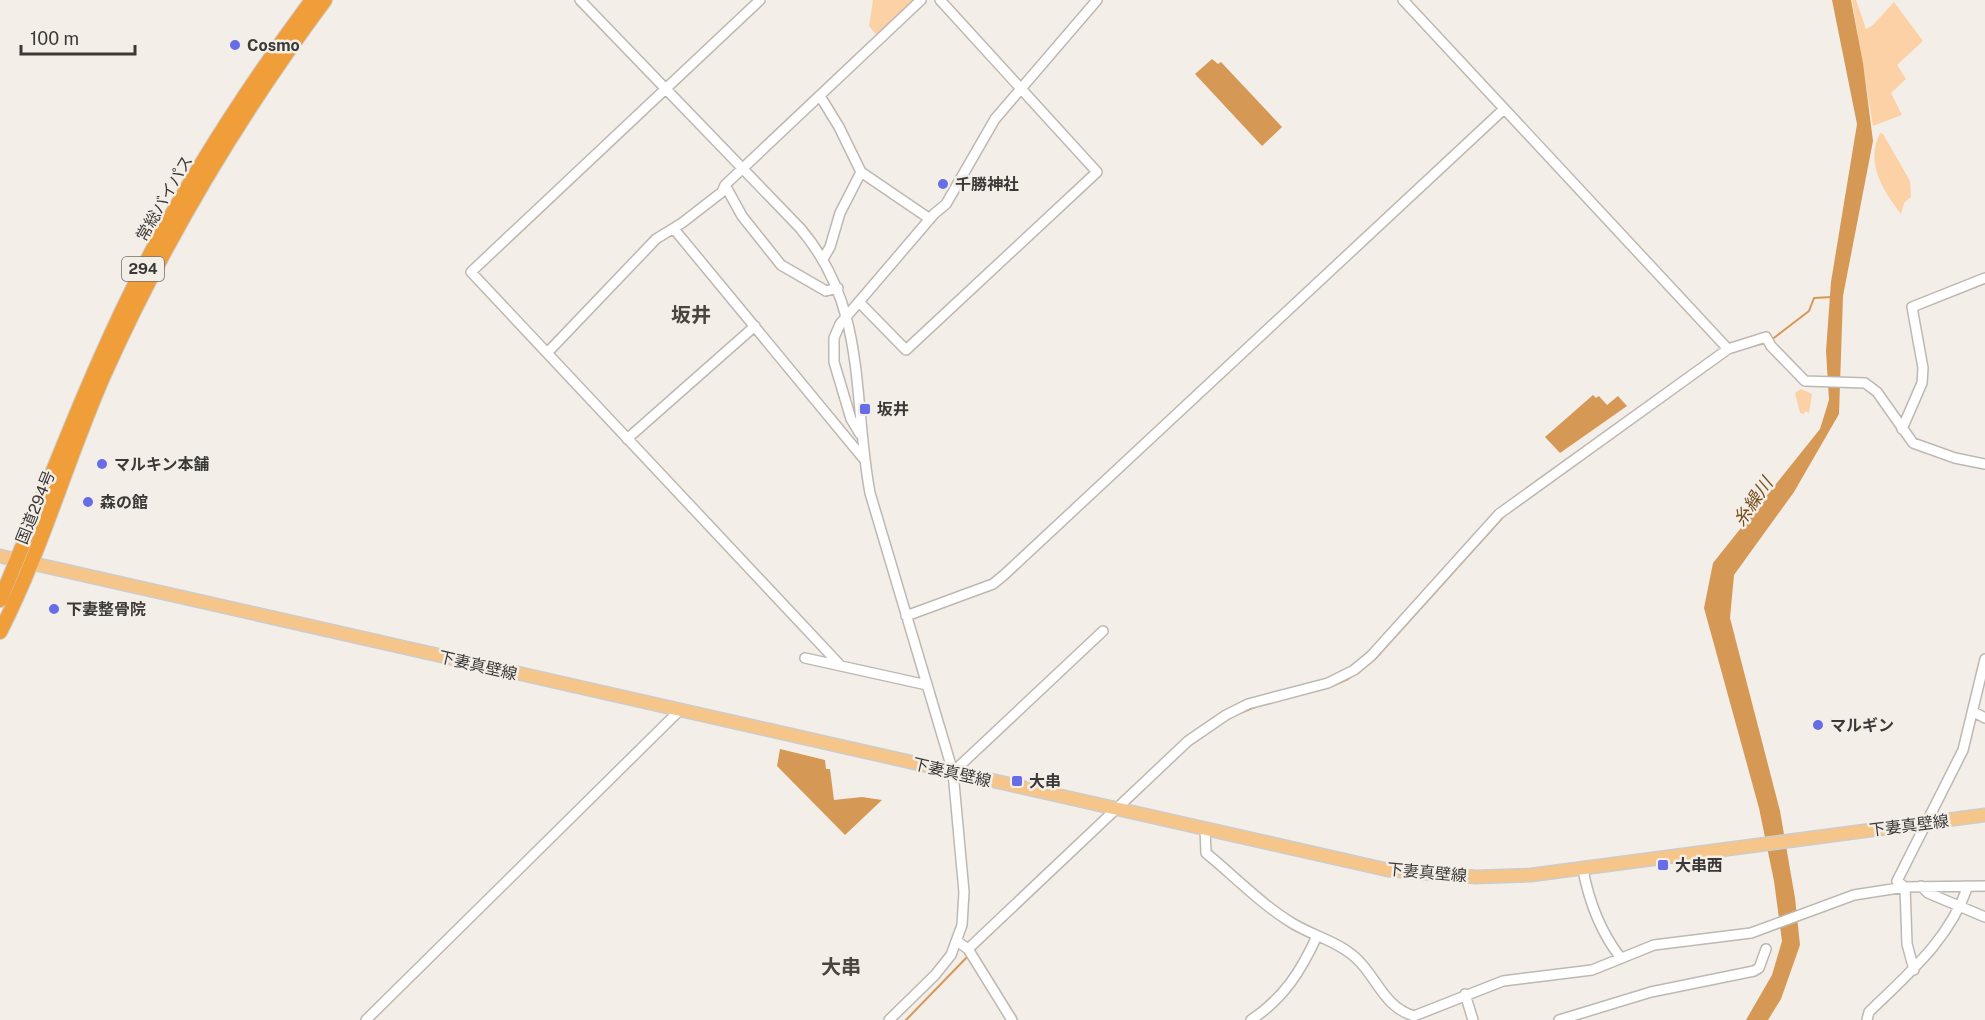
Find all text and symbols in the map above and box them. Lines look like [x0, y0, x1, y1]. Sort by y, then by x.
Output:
scale bar [21, 18, 135, 56]
text: 100 m [30, 28, 79, 49]
place label: Cosmo [247, 36, 300, 55]
marker: Cosmo [228, 38, 242, 52]
street label: 常総バイパス [132, 152, 197, 244]
place label: 千勝神社 [955, 175, 1019, 194]
marker: 千勝神社 [936, 177, 950, 191]
road number: 294 [122, 257, 164, 281]
district label: 坂井 [671, 303, 711, 327]
place label: 坂井 [877, 400, 909, 419]
marker: 坂井 [858, 402, 872, 416]
place label: マルキン本舗 [114, 455, 210, 474]
marker: マルキン本舗 [95, 457, 109, 471]
street label: 国道294号 [12, 468, 59, 547]
water label: 糸繰川 [1729, 472, 1778, 530]
place label: 森の館 [100, 493, 148, 512]
marker: 森の館 [81, 495, 95, 509]
place label: 下妻整骨院 [66, 600, 146, 619]
marker: 下妻整骨院 [47, 602, 61, 616]
street label: 下妻真壁線 [437, 647, 519, 684]
place label: マルギン [1830, 716, 1894, 735]
marker: マルギン [1811, 718, 1825, 732]
street label: 下妻真壁線 [911, 754, 993, 791]
place label: 大串 [1029, 772, 1061, 791]
marker: 大串 [1010, 774, 1024, 788]
street label: 下妻真壁線 [1868, 811, 1950, 840]
place label: 大串西 [1675, 856, 1723, 875]
marker: 大串西 [1656, 858, 1670, 872]
street label: 下妻真壁線 [1386, 860, 1468, 885]
district label: 大串 [821, 955, 861, 979]

